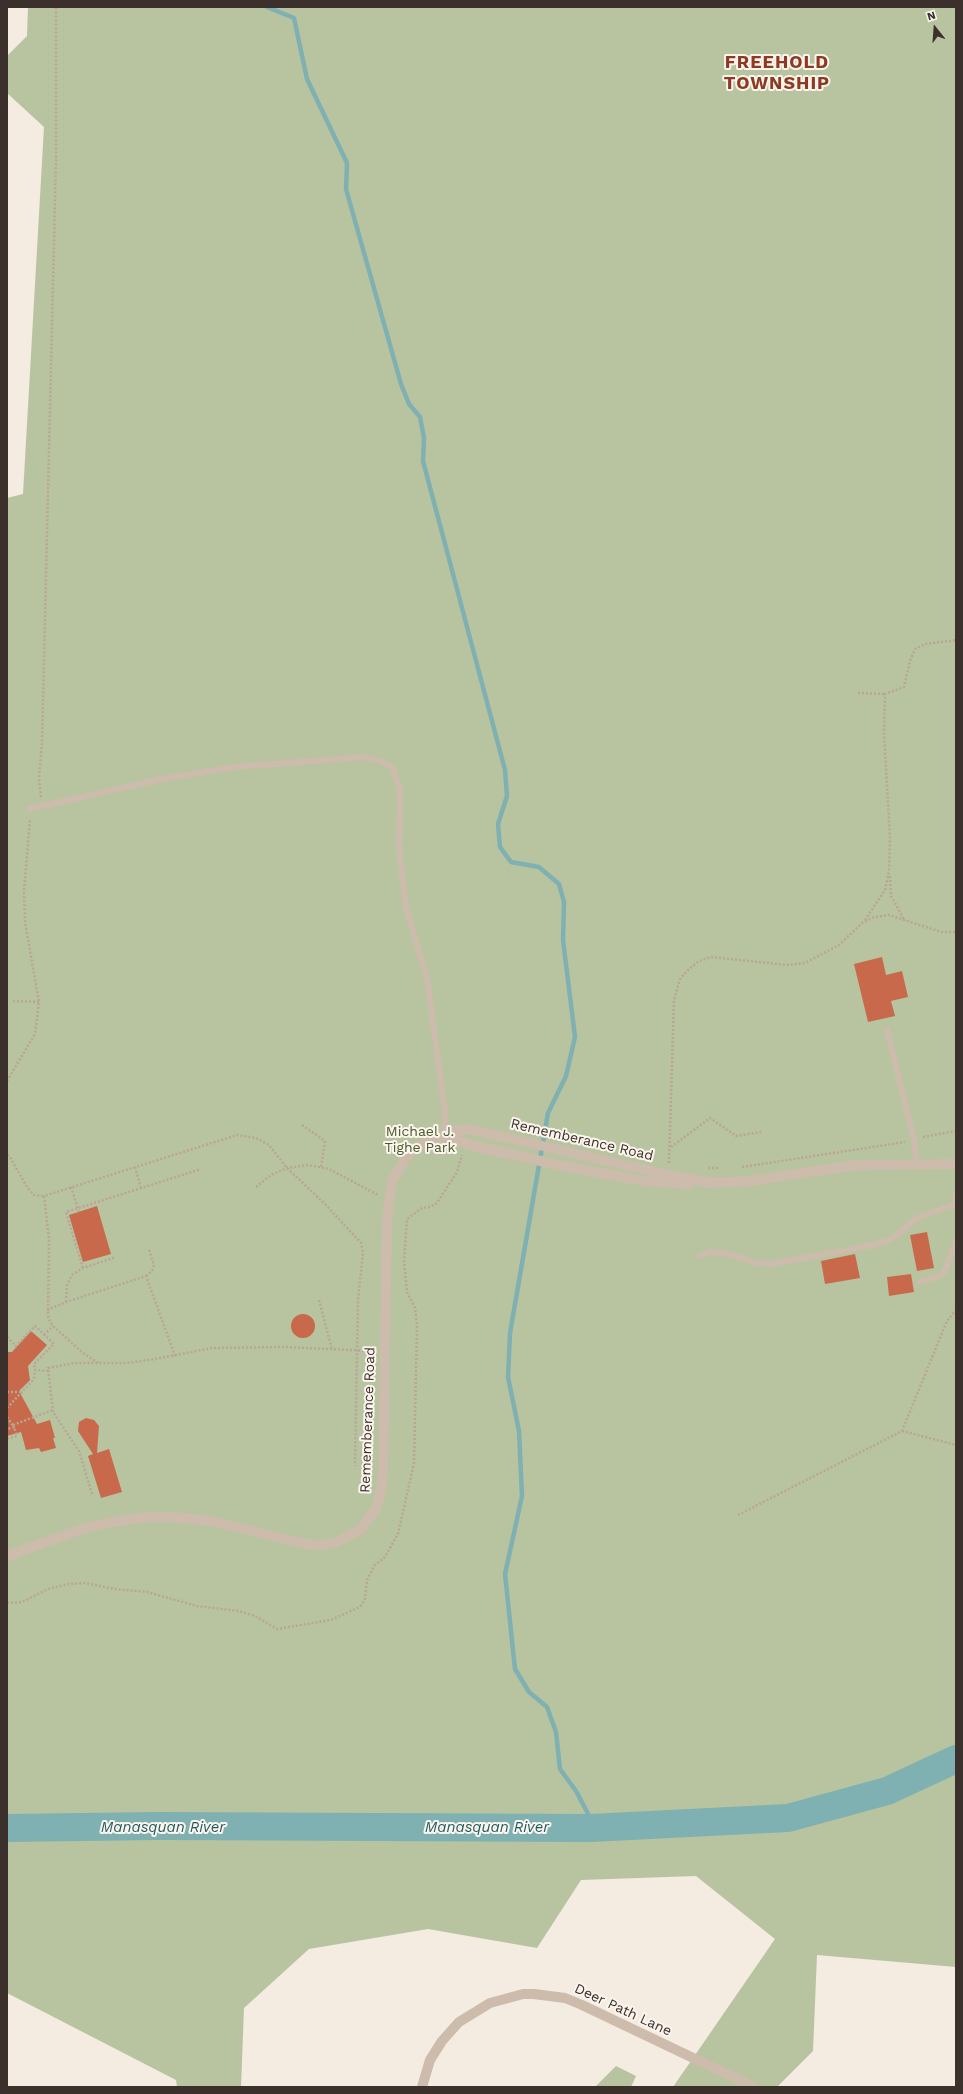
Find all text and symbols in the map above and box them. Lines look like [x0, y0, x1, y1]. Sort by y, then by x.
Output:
north arrow [915, 8, 955, 48]
text: N [926, 9, 937, 23]
district label: FREEHOLD TOWNSHIP [724, 52, 830, 94]
street label: Rememberance Road [509, 1115, 655, 1165]
park label: Michael J. Tighe Park [384, 1124, 456, 1156]
street label: Rememberance Road [357, 1347, 379, 1493]
water label: Manasquan River [101, 1819, 225, 1837]
water label: Manasquan River [425, 1819, 549, 1837]
street label: Deer Path Lane [572, 1980, 674, 2040]

